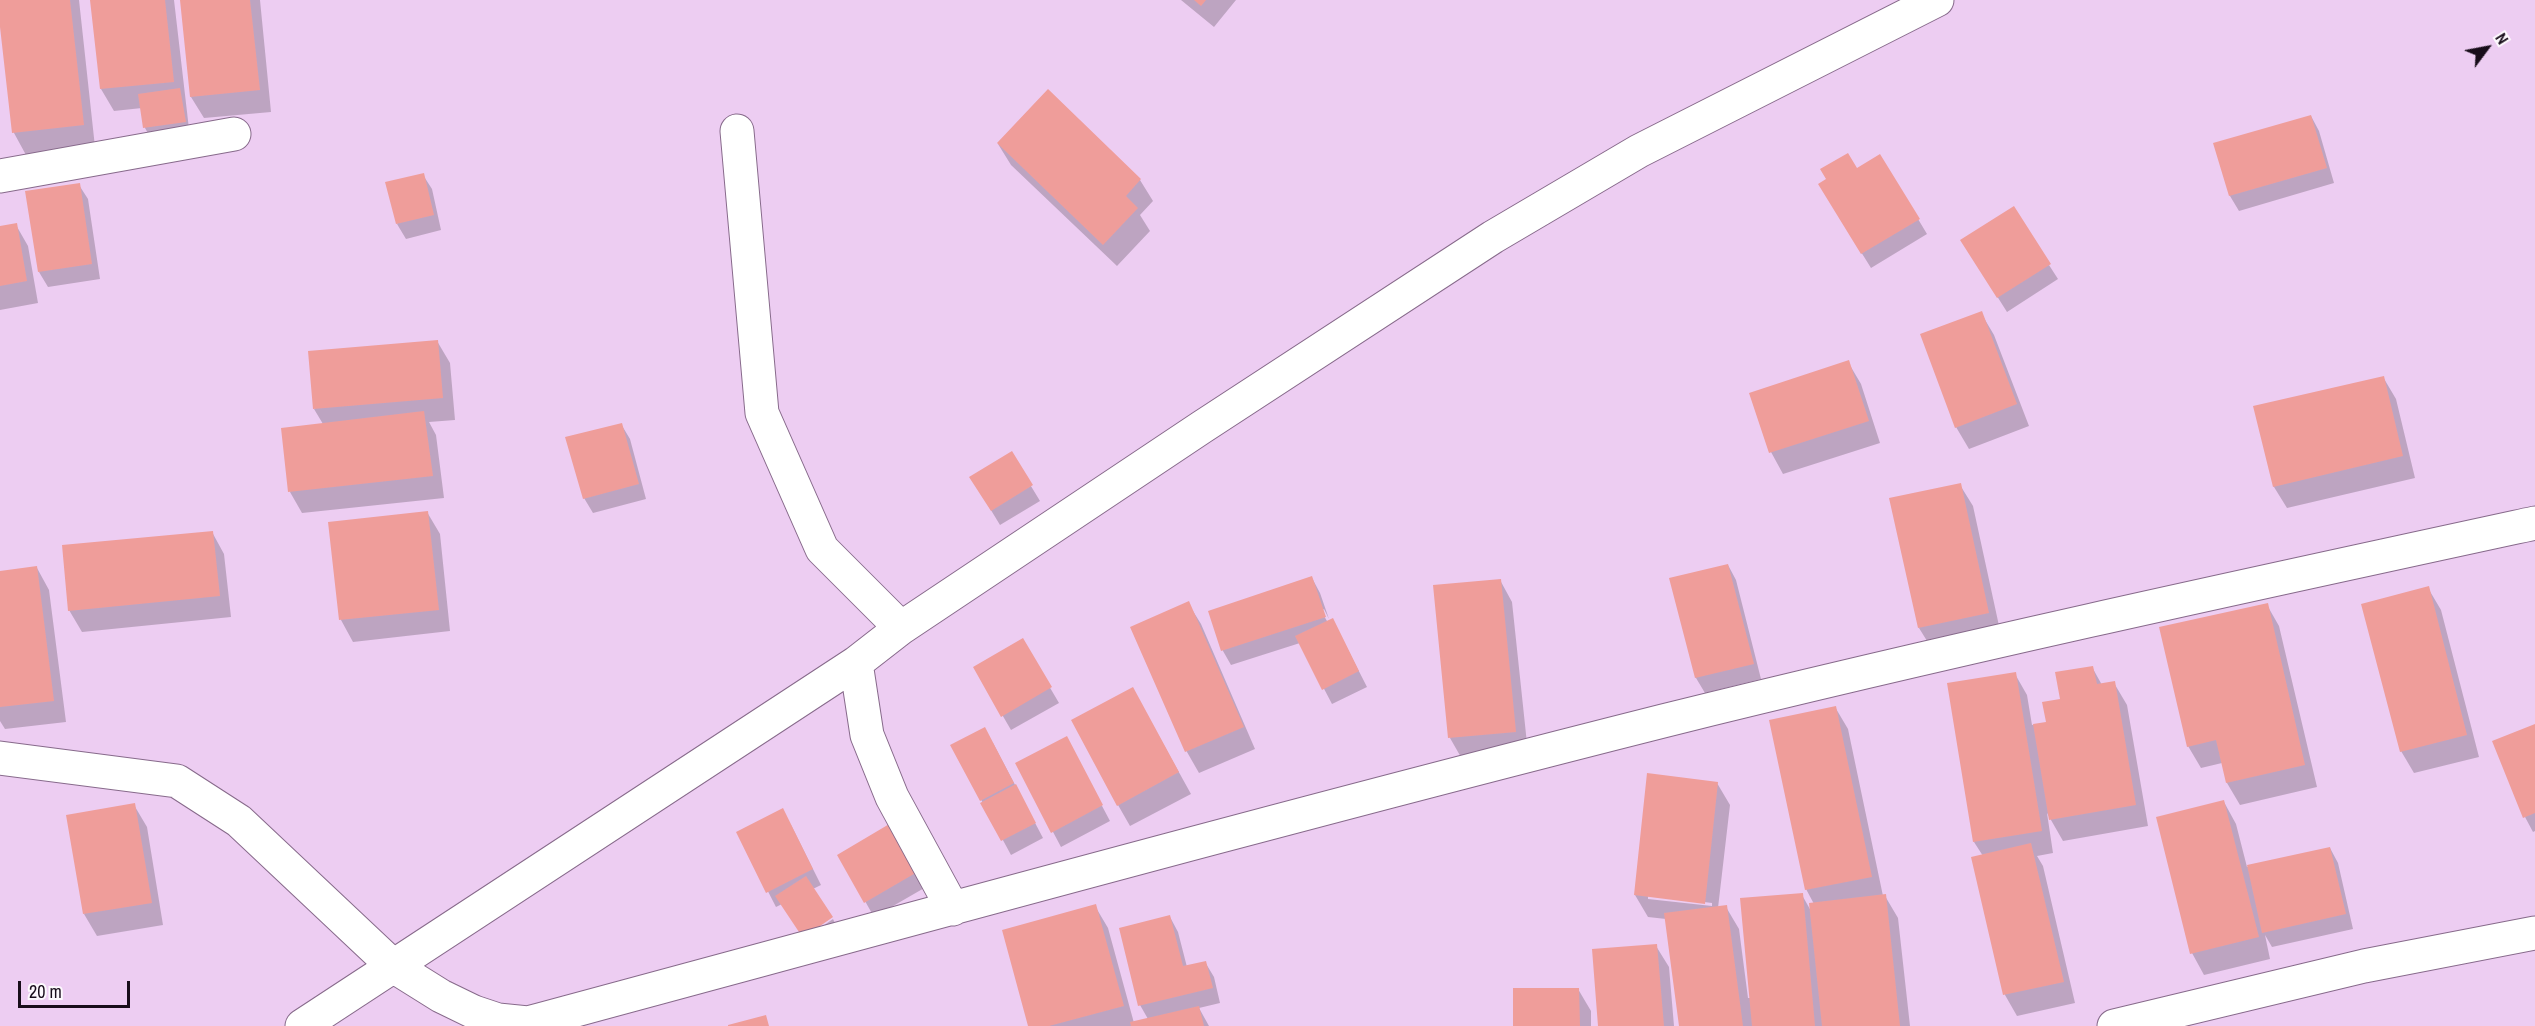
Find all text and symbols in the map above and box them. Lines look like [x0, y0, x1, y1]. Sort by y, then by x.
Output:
north arrow [2457, 18, 2517, 78]
text: N [2490, 29, 2514, 48]
scale bar [21, 969, 134, 1007]
text: 20 m [29, 979, 62, 1004]

